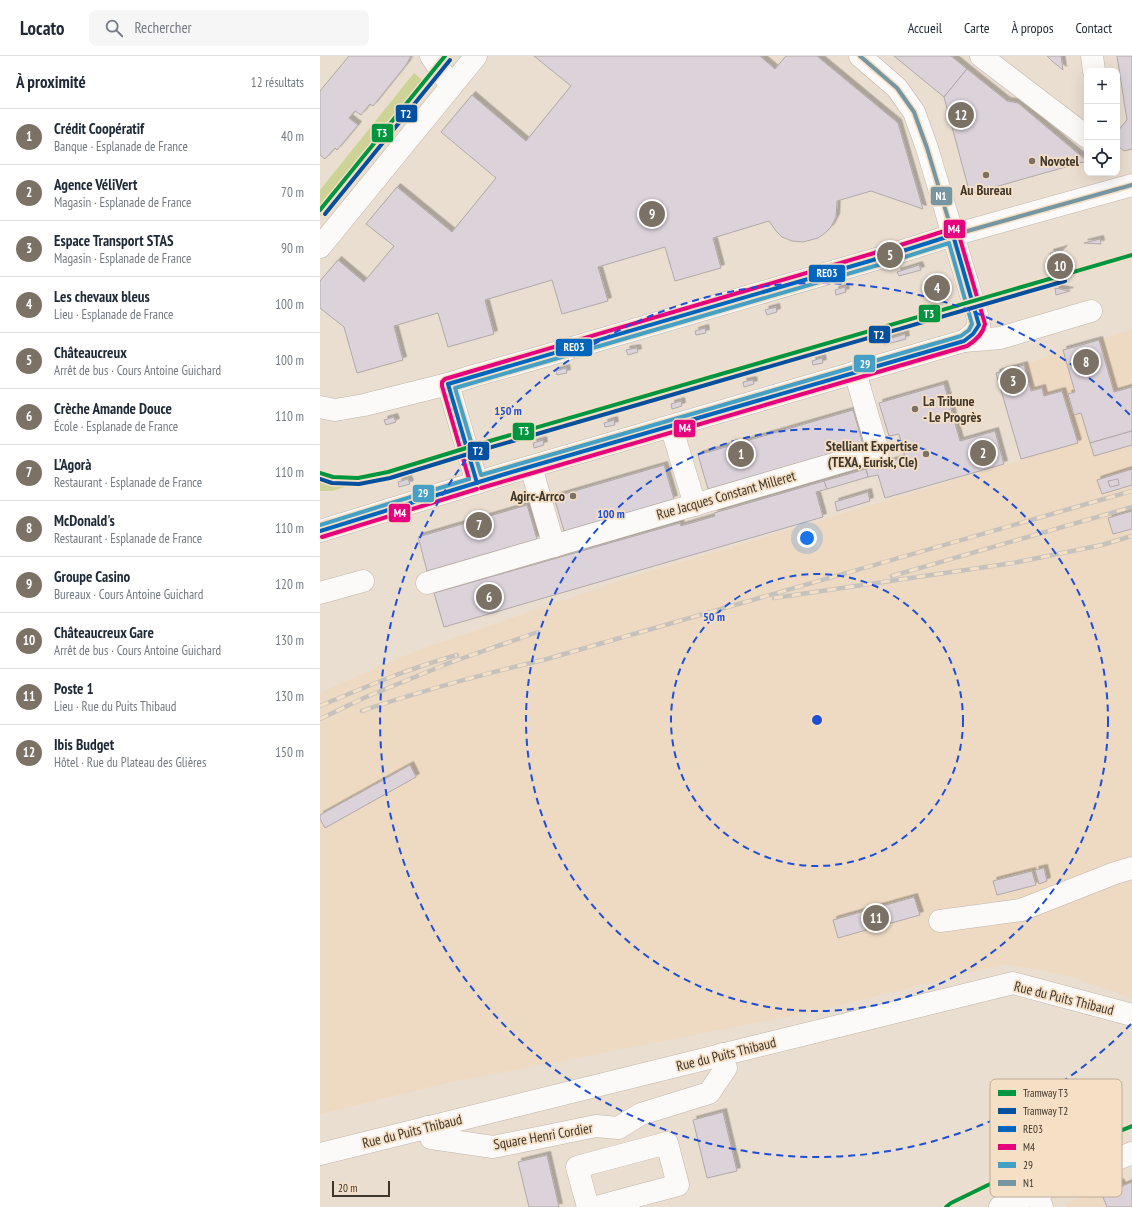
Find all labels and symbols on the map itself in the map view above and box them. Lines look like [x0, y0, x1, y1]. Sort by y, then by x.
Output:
pin: 12 [948, 100, 974, 130]
line badge: T2 [395, 104, 418, 123]
text: T2 [401, 107, 411, 121]
line badge: T3 [371, 123, 394, 143]
text: T3 [377, 126, 387, 140]
place label: Novotel [1040, 152, 1079, 170]
marker: Novotel [1027, 156, 1037, 166]
marker: Au Bureau [981, 170, 991, 180]
place label: Au Bureau [959, 181, 1012, 199]
line badge: N1 [930, 186, 953, 206]
text: N1 [935, 189, 947, 203]
pin: 9 [639, 199, 665, 229]
line badge: M4 [943, 219, 966, 239]
text: M4 [948, 222, 961, 236]
pin: 5 [877, 240, 903, 270]
pin: 10 [1047, 251, 1073, 281]
line badge: RE03 [808, 264, 846, 283]
text: RE03 [817, 266, 837, 280]
pin: 4 [924, 273, 950, 303]
line badge: T3 [918, 304, 941, 323]
text: T3 [924, 307, 934, 321]
line badge: T2 [868, 325, 891, 344]
text: T2 [874, 328, 884, 342]
line badge: RE03 [555, 338, 593, 357]
text: RE03 [564, 340, 584, 354]
pin: 8 [1073, 347, 1099, 377]
line badge: 29 [853, 354, 876, 373]
text: 29 [860, 357, 870, 371]
pin: 3 [1000, 366, 1026, 396]
place label: La Tribune - Le Progrès [923, 392, 982, 426]
text: 150 m [494, 403, 522, 418]
marker: La Tribune - Le Progrès [910, 404, 920, 414]
line badge: M4 [673, 419, 696, 438]
text: M4 [679, 421, 692, 435]
line badge: T3 [512, 422, 535, 441]
text: T3 [519, 424, 529, 438]
place label: Stelliant Expertise (TEXA, Eurisk, Cle) [826, 437, 918, 471]
pin: 2 [970, 438, 996, 468]
pin: 1 [728, 439, 754, 469]
line badge: T2 [467, 441, 490, 461]
text: T2 [473, 444, 483, 458]
marker: Stelliant Expertise (TEXA, Eurisk, Cle) [921, 449, 931, 459]
street label: Rue Jacques Constant Milleret [654, 466, 798, 523]
line badge: 29 [412, 484, 435, 503]
text: 29 [418, 486, 428, 500]
place label: Agirc-Arrco [509, 487, 565, 505]
marker: Agirc-Arrco [568, 491, 578, 501]
line badge: M4 [388, 503, 411, 523]
text: M4 [394, 506, 407, 520]
text: 100 m [597, 506, 625, 521]
pin: 7 [466, 510, 492, 540]
your location [797, 528, 817, 548]
pin: 6 [476, 582, 502, 612]
text: 50 m [703, 609, 725, 624]
centre of rings [810, 713, 824, 727]
pin: 11 [863, 903, 889, 933]
street label: Rue du Puits Thibaud [1012, 977, 1116, 1019]
street label: Rue du Puits Thibaud [674, 1033, 778, 1075]
legend [990, 1079, 1122, 1197]
text: Tramway T3 [1023, 1086, 1068, 1100]
text: Tramway T2 [1023, 1104, 1068, 1118]
street label: Rue du Puits Thibaud [360, 1110, 464, 1152]
street label: Square Henri Cordier [492, 1118, 594, 1154]
text: RE03 [1023, 1122, 1043, 1136]
text: M4 [1023, 1140, 1035, 1154]
text: 29 [1023, 1158, 1033, 1172]
text: N1 [1023, 1176, 1034, 1190]
scale bar [332, 1179, 390, 1198]

